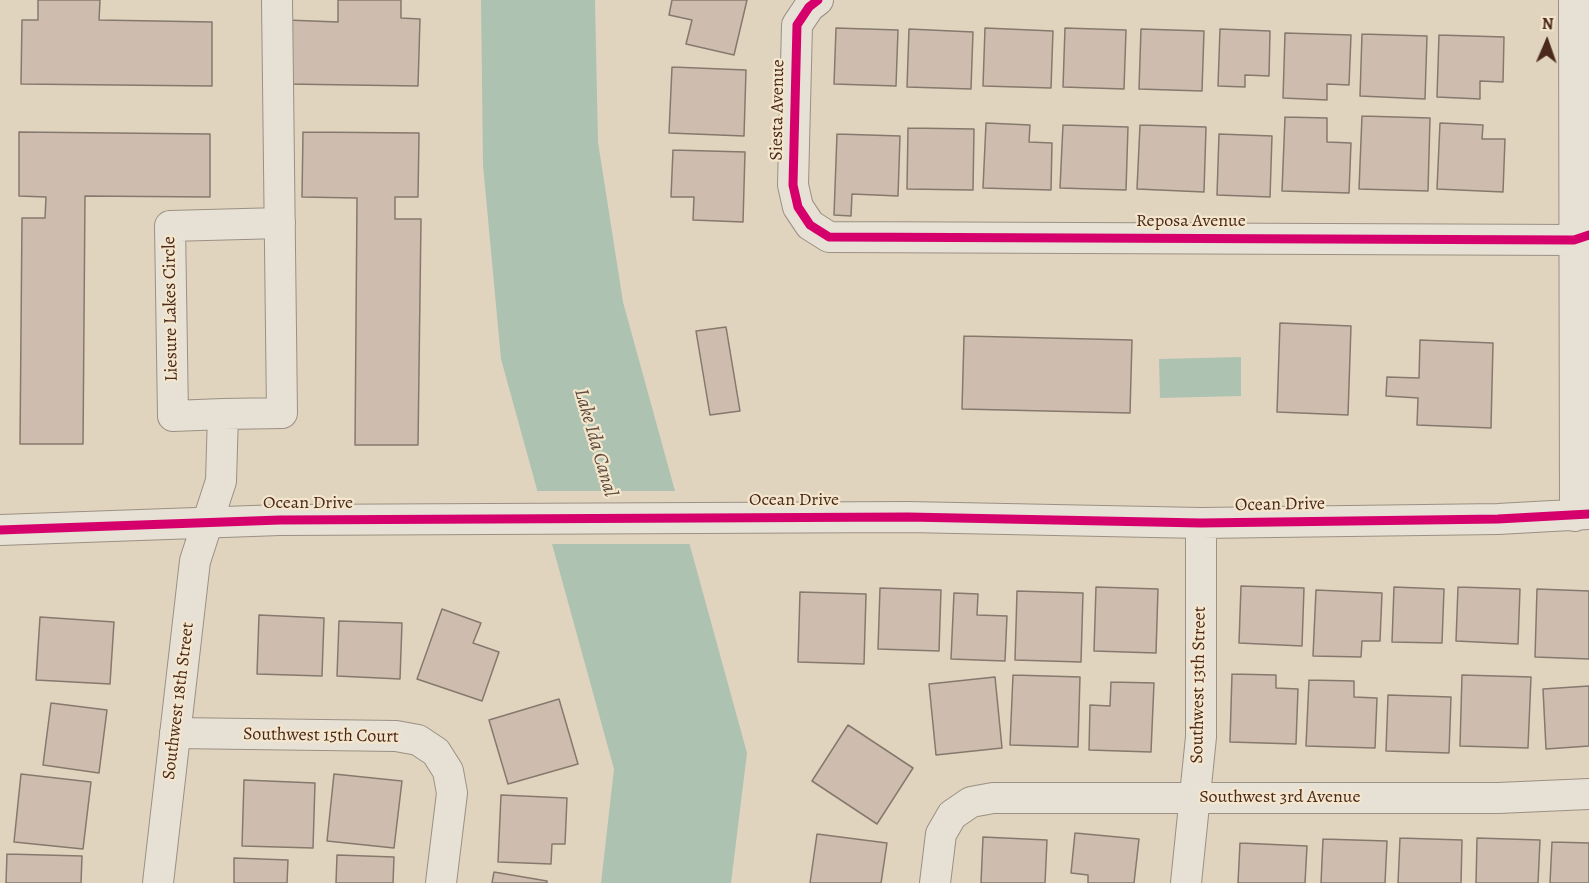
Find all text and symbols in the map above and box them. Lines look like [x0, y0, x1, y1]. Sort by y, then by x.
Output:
north arrow [1517, 12, 1577, 72]
text: N [1541, 13, 1554, 35]
street label: Siesta Avenue [766, 59, 790, 161]
street label: Reposa Avenue [1136, 211, 1246, 233]
street label: Liesure Lakes Circle [159, 236, 183, 382]
water label: Lake Ida Canal [568, 386, 622, 500]
street label: Ocean Drive [749, 490, 839, 512]
street label: Ocean Drive [263, 493, 353, 515]
street label: Ocean Drive [1235, 493, 1325, 517]
street label: Southwest 13th Street [1187, 606, 1211, 764]
street label: Southwest 18th Street [159, 621, 199, 781]
street label: Southwest 15th Court [243, 724, 399, 748]
street label: Southwest 3rd Avenue [1199, 787, 1361, 809]

